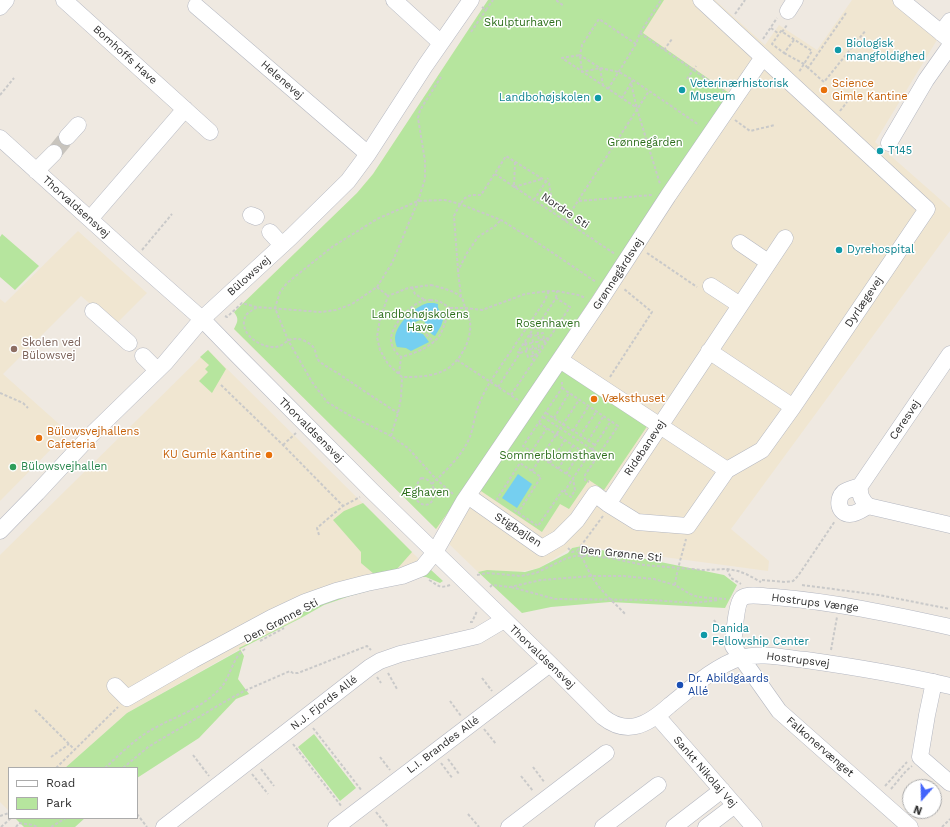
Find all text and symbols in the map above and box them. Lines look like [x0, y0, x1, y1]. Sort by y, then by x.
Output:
park label: Skulpturhaven [484, 16, 562, 30]
street label: Bomhoffs Have [90, 23, 160, 87]
place label: Biologisk mangfoldighed [846, 37, 925, 63]
marker: Biologisk mangfoldighed [833, 45, 843, 55]
street label: Helenevej [258, 58, 306, 102]
place label: Veterinærhistorisk Museum [690, 77, 789, 103]
place label: Science Gimle Kantine [832, 77, 908, 103]
marker: Veterinærhistorisk Museum [677, 85, 687, 95]
marker: Science Gimle Kantine [819, 85, 829, 95]
place label: Landbohøjskolen [499, 91, 590, 105]
marker: Landbohøjskolen [593, 93, 603, 103]
park label: Grønnegården [607, 136, 683, 150]
place label: T145 [888, 144, 912, 158]
marker: T145 [875, 146, 885, 156]
street label: Thorvaldsensvej [40, 173, 112, 241]
street label: Nordre Sti [539, 190, 591, 232]
street label: Grønnegårdsvej [590, 236, 646, 312]
place label: Dyrehospital [847, 243, 914, 257]
marker: Dyrehospital [834, 245, 844, 255]
street label: Bülowsvej [225, 253, 273, 299]
street label: Dyrlægevej [842, 274, 886, 330]
park label: Landbohøjskolens Have [371, 308, 469, 334]
park label: Rosenhaven [516, 317, 580, 331]
place label: Skolen ved Bülowsvej [22, 336, 81, 362]
marker: Skolen ved Bülowsvej [9, 344, 19, 354]
place label: Væksthuset [602, 392, 665, 406]
marker: Væksthuset [589, 394, 599, 404]
street label: Thorvaldsensvej [276, 395, 346, 465]
street label: Ceresvej [887, 398, 923, 442]
street label: Ridebanevej [621, 418, 669, 478]
place label: Bülowsvejhallens Cafeteria [47, 425, 139, 451]
marker: Bülowsvejhallens Cafeteria [34, 433, 44, 443]
place label: KU Gumle Kantine [163, 448, 261, 462]
park label: Sommerblomsthaven [500, 449, 614, 463]
marker: KU Gumle Kantine [264, 450, 274, 460]
place label: Bülowsvejhallen [21, 460, 107, 474]
marker: Bülowsvejhallen [8, 462, 18, 472]
park label: Æghaven [401, 486, 449, 500]
street label: Stigbøjlen [492, 510, 544, 550]
street label: Den Grønne Sti [580, 543, 662, 565]
street label: Hostrups Vænge [771, 591, 859, 615]
street label: Den Grønne Sti [242, 596, 320, 646]
street label: Thorvaldsensvej [506, 622, 578, 692]
place label: Danida Fellowship Center [712, 622, 809, 648]
marker: Danida Fellowship Center [699, 630, 709, 640]
street label: Hostrupsvej [766, 650, 830, 670]
place label: Dr. Abildgaards Allé [688, 672, 769, 698]
street label: N.J. Fjords Allé [288, 673, 360, 733]
marker: Dr. Abildgaards Allé [675, 680, 685, 690]
street label: L.I. Brandes Allé [404, 714, 482, 776]
street label: Falkonervænget [784, 714, 856, 780]
street label: Sankt Nikolaj Vej [670, 734, 740, 810]
legend [8, 767, 138, 819]
text: Road [46, 776, 75, 790]
north arrow [902, 779, 942, 819]
text: Park [46, 796, 72, 810]
text: N [912, 802, 924, 817]

